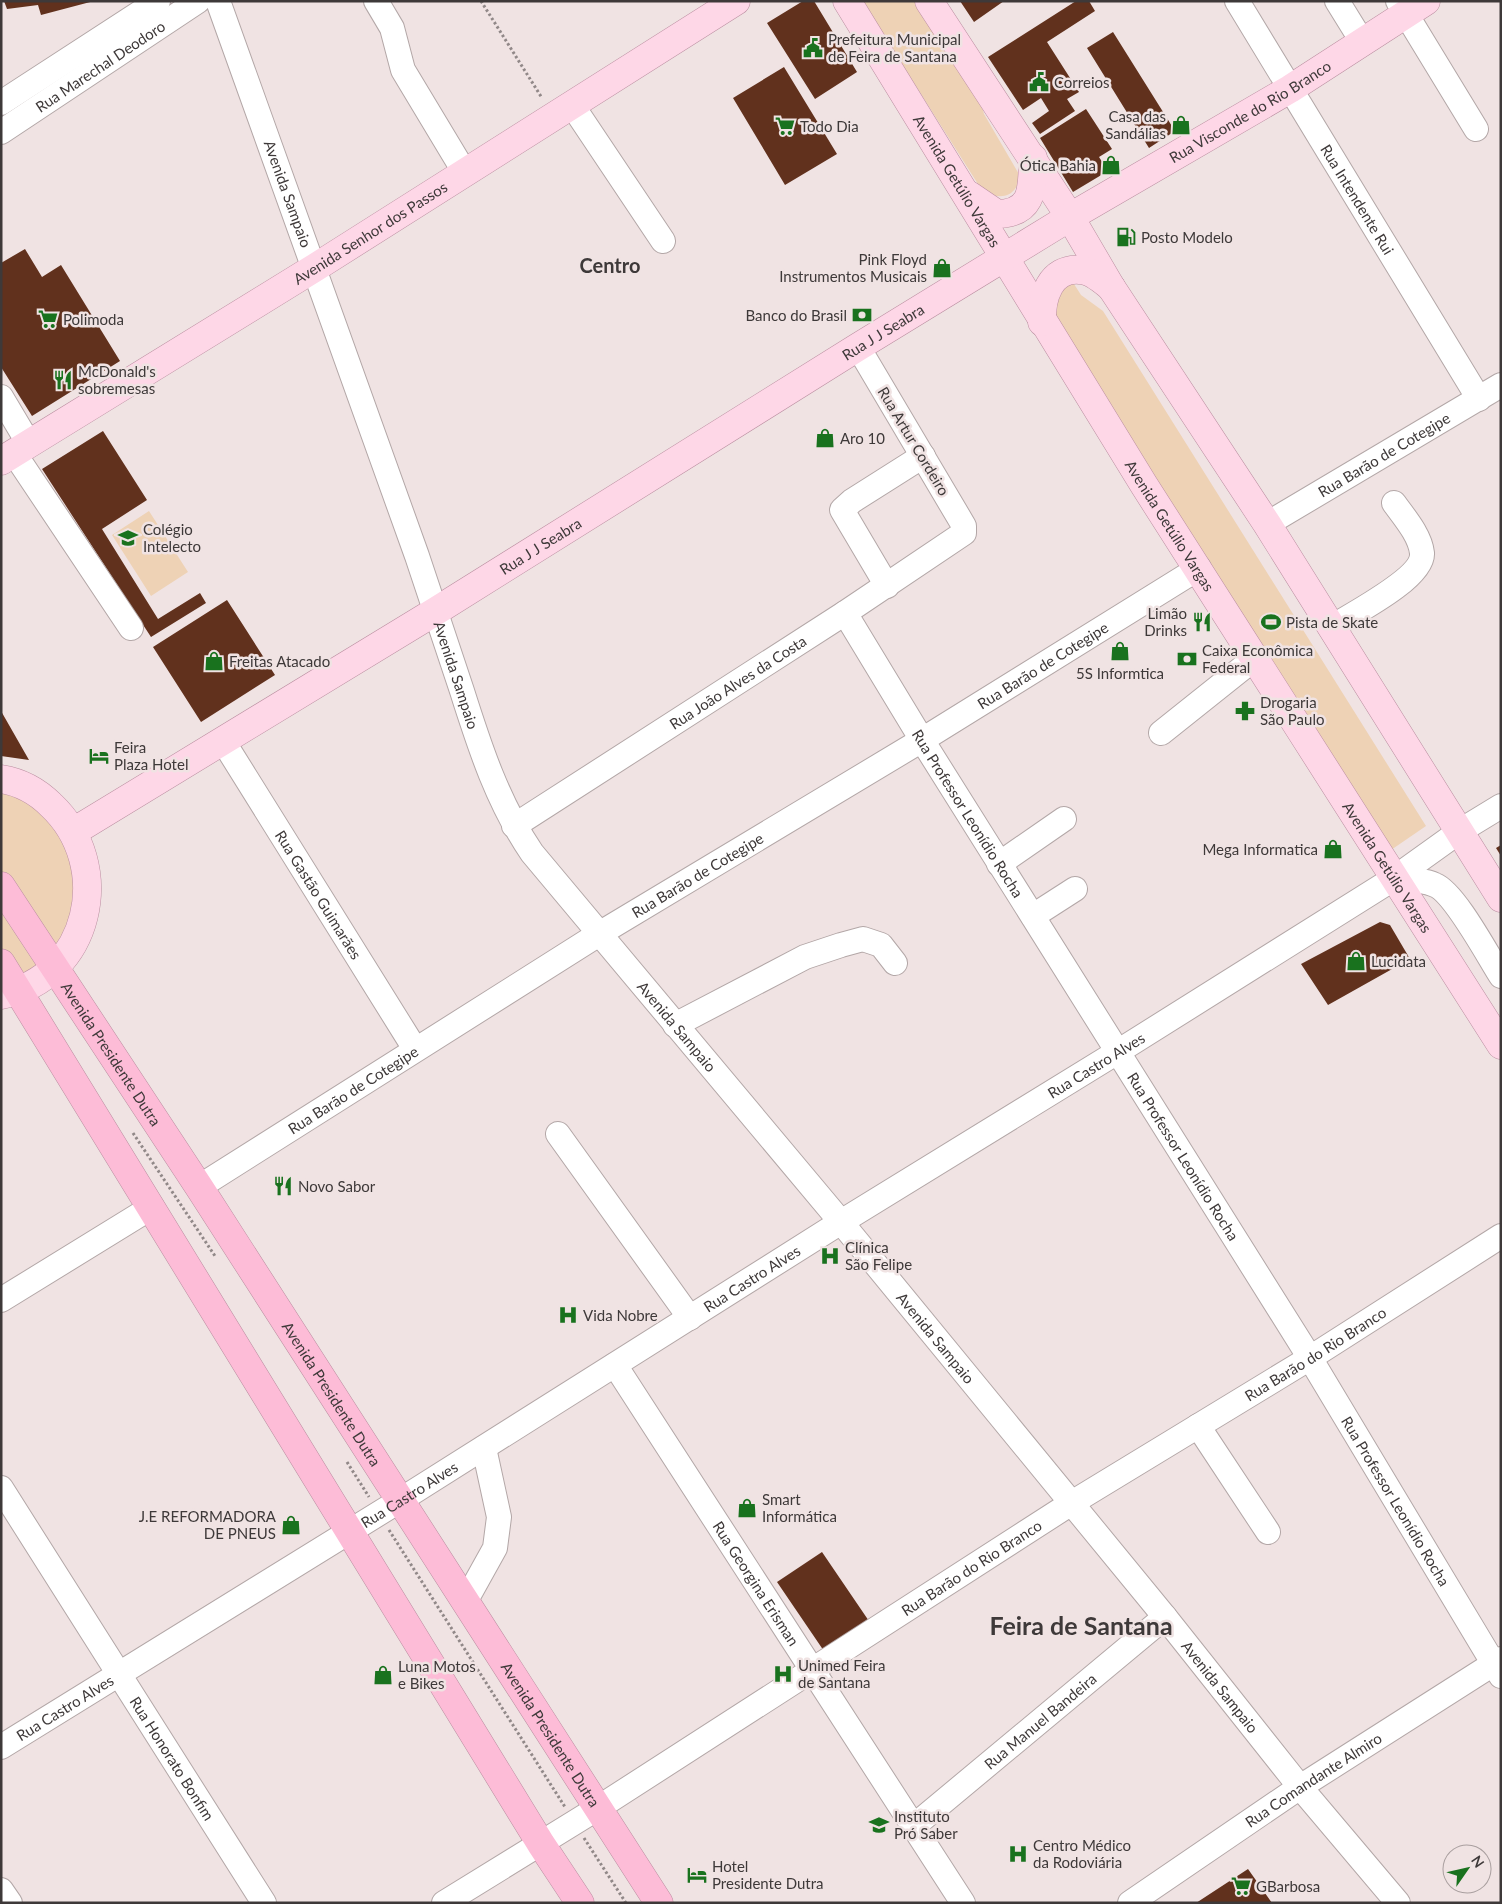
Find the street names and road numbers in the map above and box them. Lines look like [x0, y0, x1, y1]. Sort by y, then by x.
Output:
street label: Rua Marechal Deodoro [32, 17, 168, 116]
street label: Rua Visconde do Rio Branco [1166, 56, 1334, 166]
street label: Avenida Getúlio Vargas [910, 111, 1005, 250]
street label: Avenida Sampaio [261, 138, 316, 250]
street label: Rua Intendente Rui [1317, 141, 1398, 258]
street label: Avenida Senhor dos Passos [290, 177, 450, 288]
street label: Rua J J Seabra [839, 300, 927, 364]
street label: Rua Artur Cordeiro [874, 383, 954, 499]
street label: Rua Barão de Cotegipe [1315, 408, 1453, 501]
street label: Avenida Getúlio Vargas [1122, 457, 1218, 594]
street label: Rua J J Seabra [496, 513, 584, 578]
street label: Rua Barão de Cotegipe [974, 618, 1111, 712]
street label: Avenida Sampaio [430, 619, 483, 731]
street label: Rua João Alves da Costa [666, 631, 809, 733]
street label: Rua Professor Leonídio Rocha [909, 726, 1027, 901]
street label: Avenida Getúlio Vargas [1339, 798, 1436, 936]
street label: Rua Gastão Guimarães [272, 827, 366, 962]
street label: Rua Barão de Cotegipe [628, 828, 767, 921]
street label: Avenida Sampaio [634, 977, 720, 1075]
street label: Avenida Presidente Dutra [58, 979, 165, 1129]
street label: Rua Castro Alves [1044, 1028, 1148, 1102]
street label: Rua Barão de Cotegipe [284, 1042, 421, 1138]
street label: Rua Professor Leonídio Rocha [1124, 1069, 1243, 1244]
street label: Rua Castro Alves [700, 1241, 803, 1316]
street label: Avenida Sampaio [893, 1288, 979, 1387]
street label: Rua Barão do Rio Branco [1241, 1303, 1389, 1405]
street label: Avenida Presidente Dutra [279, 1318, 385, 1469]
street label: Rua Professor Leonídio Rocha [1338, 1413, 1454, 1589]
street label: Rua Castro Alves [357, 1457, 461, 1531]
street label: Rua Barão do Rio Branco [898, 1516, 1045, 1619]
street label: Rua Georgina Erisman [709, 1518, 803, 1649]
street label: Avenida Sampaio [1178, 1637, 1262, 1736]
street label: Avenida Presidente Dutra [498, 1659, 604, 1810]
street label: Rua Manuel Bandeira [980, 1669, 1100, 1773]
street label: Rua Castro Alves [13, 1671, 117, 1744]
street label: Rua Honorato Bonfim [126, 1693, 218, 1824]
street label: Rua Comandante Almiro [1242, 1728, 1385, 1831]

